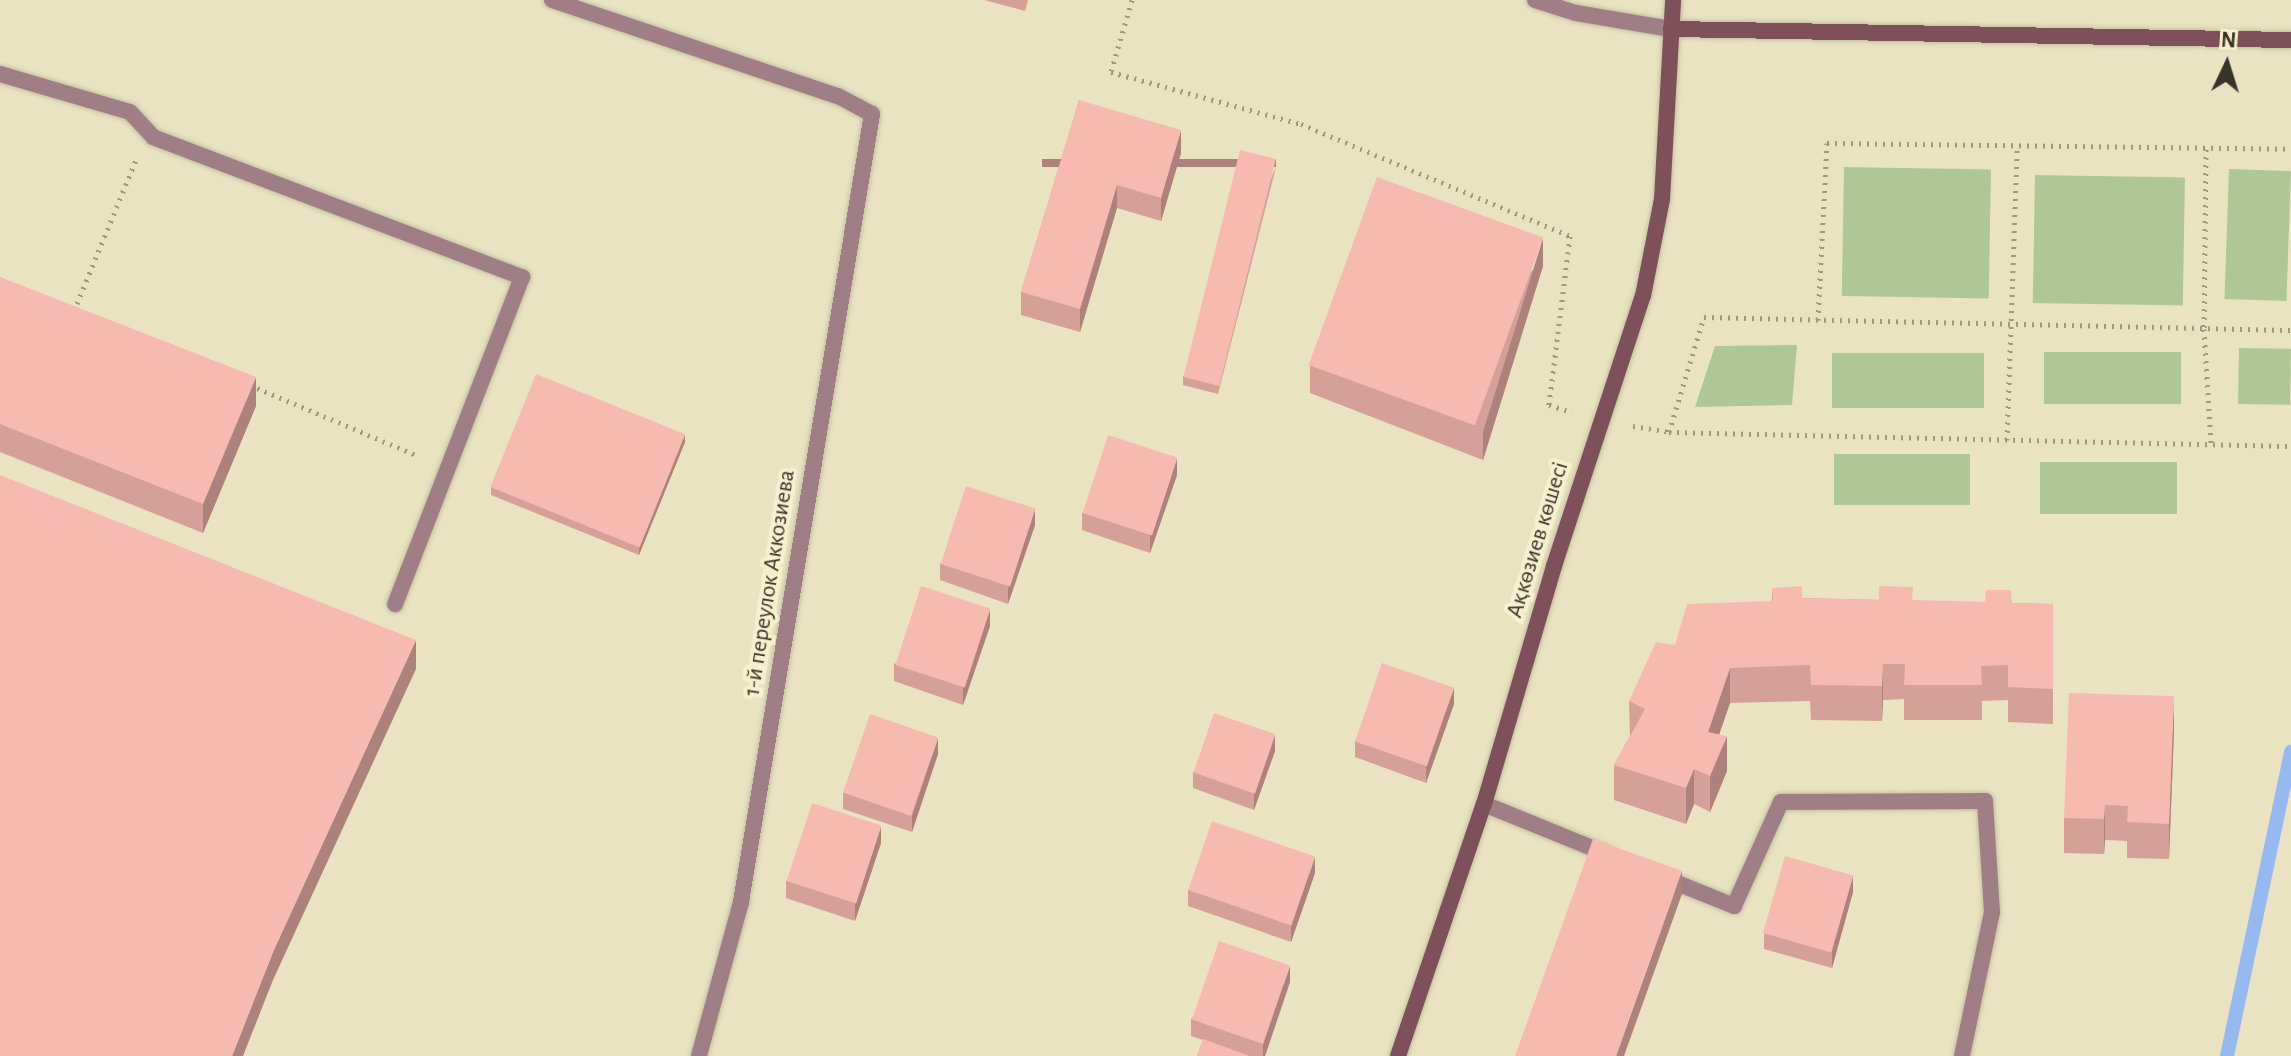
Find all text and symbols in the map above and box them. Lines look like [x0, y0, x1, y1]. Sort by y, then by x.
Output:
north arrow [2187, 24, 2267, 104]
text: N [2220, 29, 2237, 52]
street label: Ақкөзиев көшесі [1501, 458, 1575, 622]
street label: 1-й переулок Аккозиева [738, 468, 802, 698]

